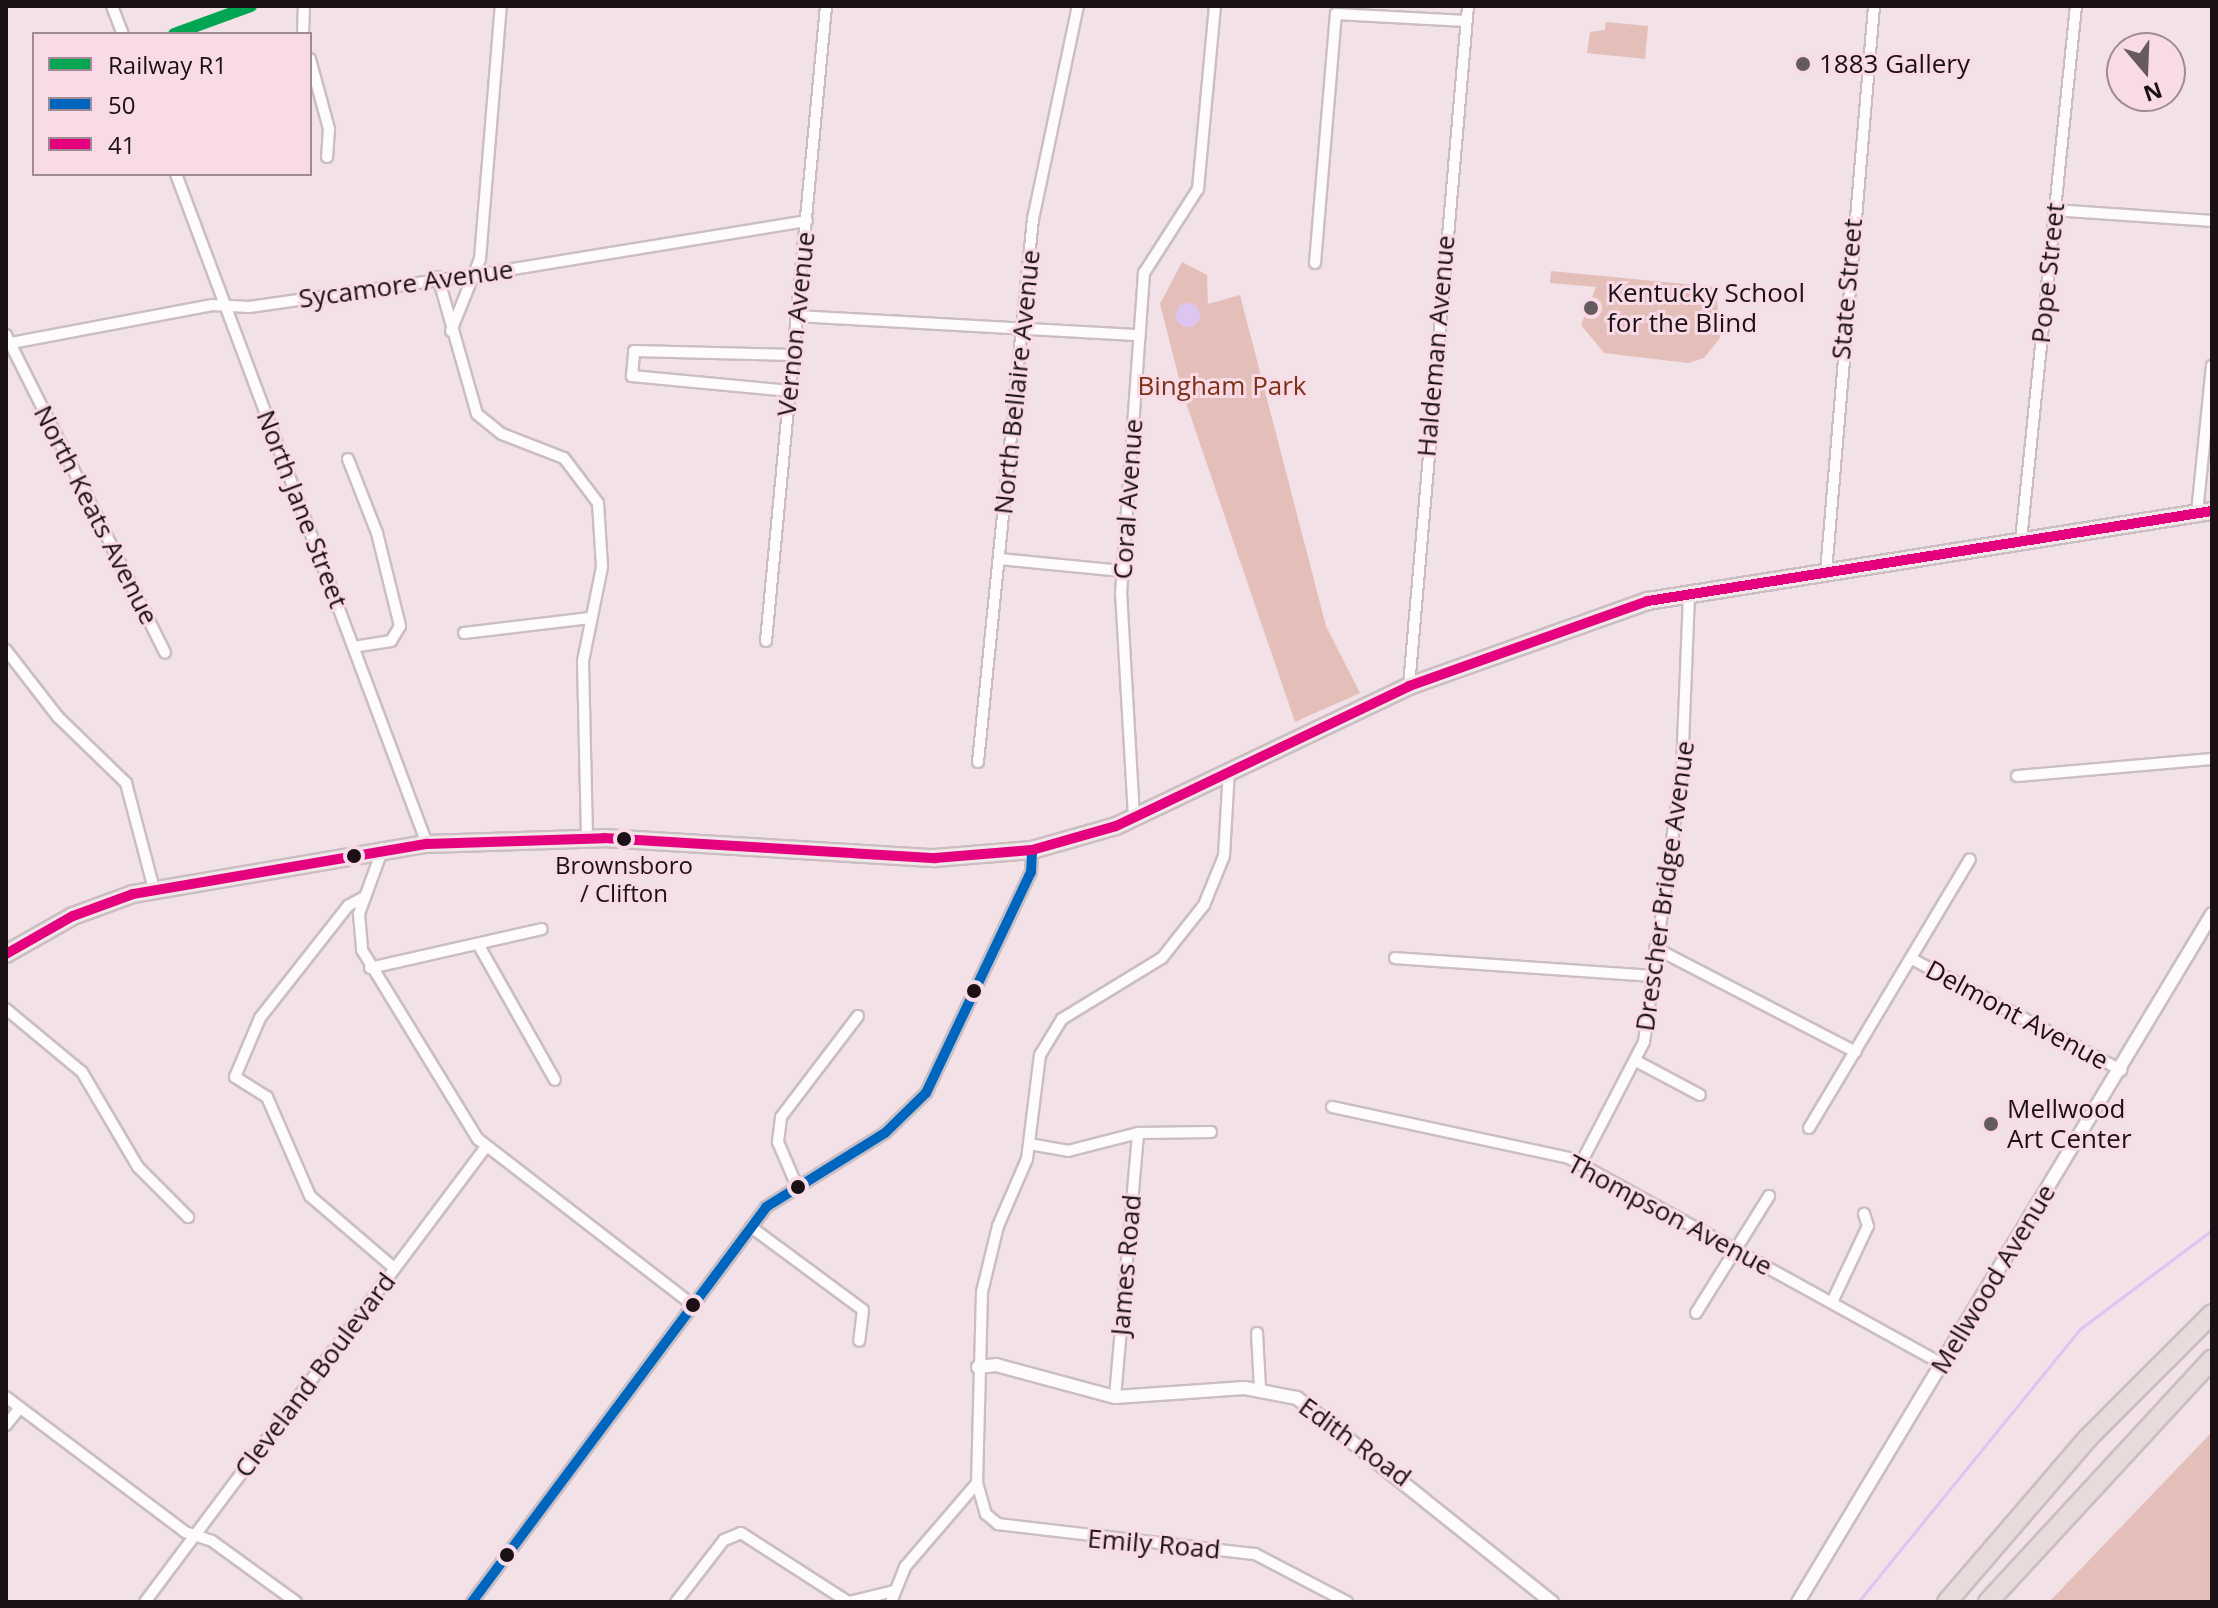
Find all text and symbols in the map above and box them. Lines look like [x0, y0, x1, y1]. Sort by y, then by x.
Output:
legend [32, 32, 312, 176]
north arrow [2106, 32, 2186, 112]
text: Railway R1 [108, 48, 227, 81]
place label: 1883 Gallery [1819, 48, 1970, 80]
marker: 1883 Gallery [1794, 55, 1812, 73]
text: N [2140, 76, 2167, 110]
text: 50 [108, 88, 135, 121]
text: 41 [108, 128, 135, 161]
street label: Pope Street [2025, 201, 2071, 345]
street label: State Street [1825, 217, 1869, 361]
street label: Vernon Avenue [771, 230, 821, 418]
street label: Haldeman Avenue [1411, 234, 1461, 458]
street label: North Bellaire Avenue [988, 248, 1046, 516]
street label: Sycamore Avenue [297, 253, 515, 315]
place label: Kentucky School for the Blind [1607, 277, 1805, 338]
marker: Kentucky School for the Blind [1582, 299, 1600, 317]
park label: Bingham Park [1137, 370, 1307, 402]
street label: North Keats Avenue [27, 400, 165, 630]
street label: North Jane Street [250, 406, 354, 612]
street label: Coral Avenue [1107, 418, 1149, 580]
street label: Drescher Bridge Avenue [1629, 739, 1701, 1033]
marker: Brownsboro / Clifton [616, 831, 632, 847]
unlabelled marker [346, 848, 362, 864]
place label: Brownsboro / Clifton [555, 851, 693, 907]
street label: Delmont Avenue [1920, 954, 2114, 1076]
unlabelled marker [966, 983, 982, 999]
place label: Mellwood Art Center [2007, 1093, 2132, 1154]
marker: Mellwood Art Center [1982, 1115, 2000, 1133]
street label: Thompson Avenue [1562, 1148, 1778, 1282]
unlabelled marker [790, 1179, 806, 1195]
street label: Mellwood Avenue [1924, 1179, 2062, 1379]
street label: James Road [1104, 1193, 1148, 1337]
street label: Cleveland Boulevard [228, 1266, 402, 1484]
unlabelled marker [685, 1297, 701, 1313]
street label: Edith Road [1293, 1391, 1417, 1493]
street label: Emily Road [1086, 1523, 1222, 1565]
unlabelled marker [499, 1547, 515, 1563]

